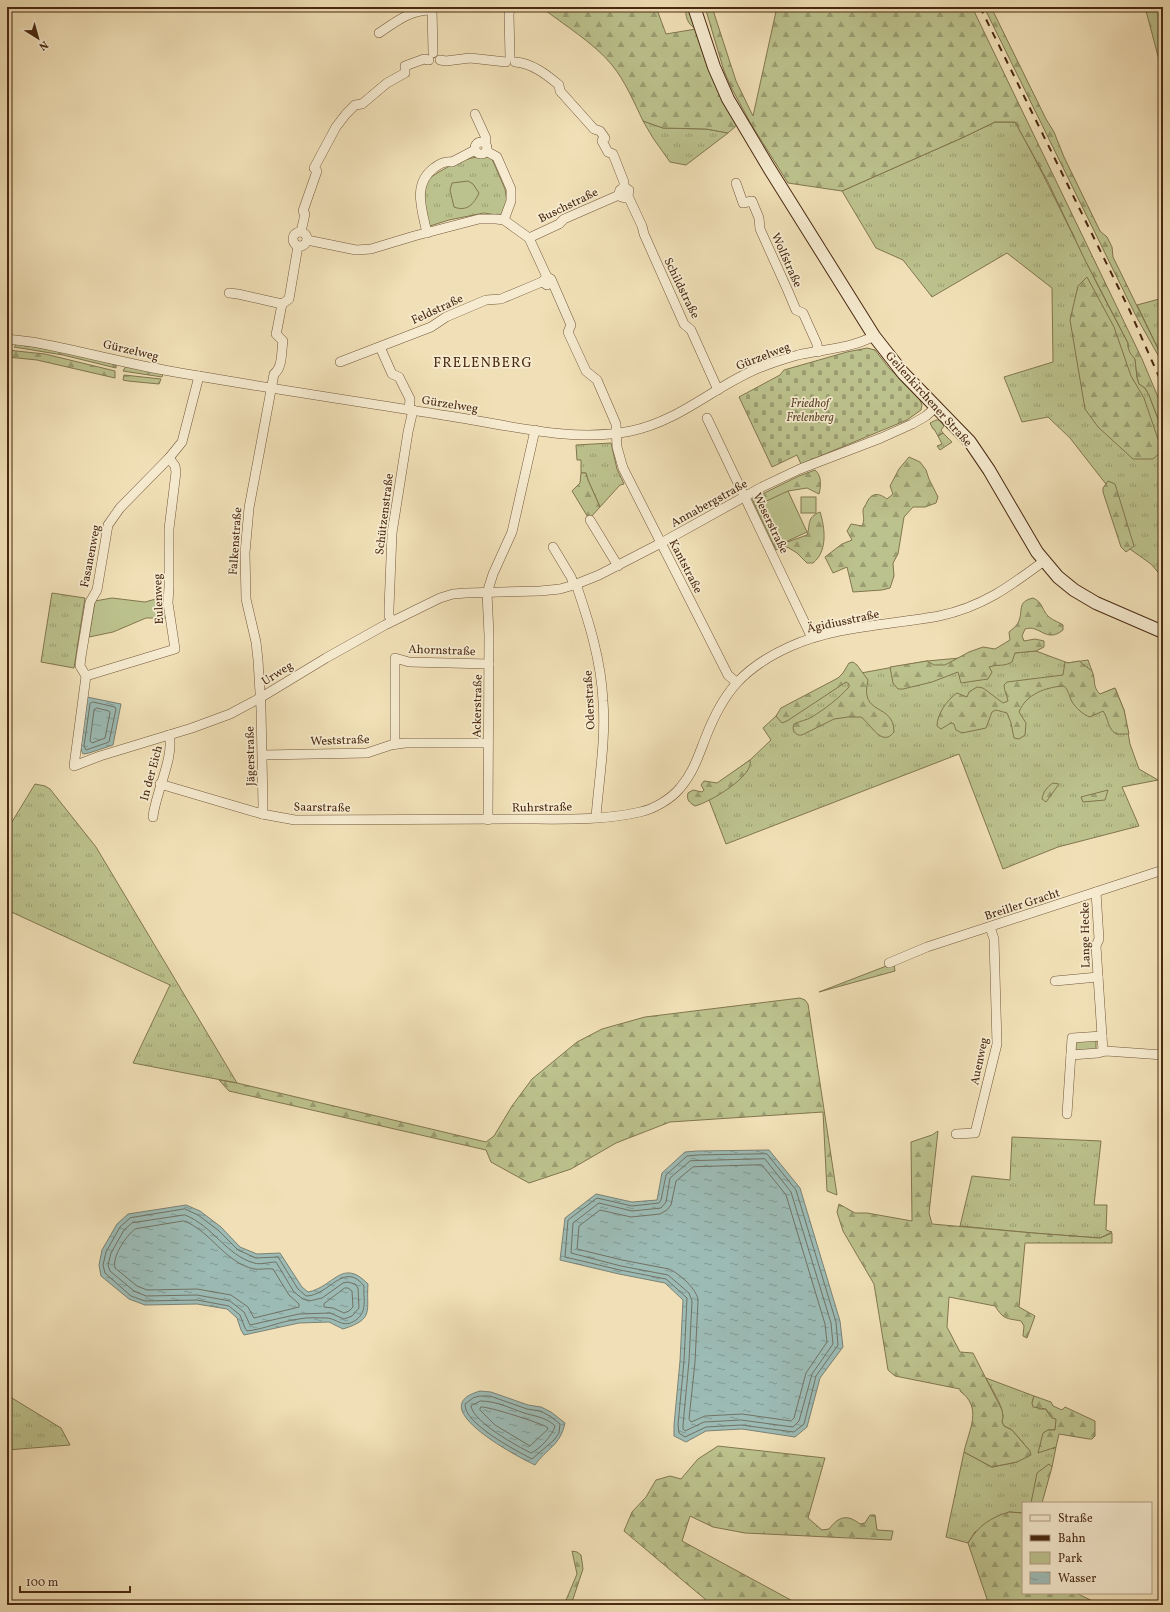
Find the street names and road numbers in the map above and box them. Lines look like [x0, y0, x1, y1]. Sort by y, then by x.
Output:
street label: Buschstraße [536, 184, 601, 227]
street label: Wolfstraße [767, 231, 805, 291]
street label: Schildstraße [659, 255, 703, 322]
street label: Feldstraße [409, 291, 466, 329]
street label: Gürzelweg [101, 337, 160, 365]
street label: Gürzelweg [734, 339, 793, 375]
street label: Geilenkirchener Straße [881, 349, 975, 451]
street label: Gürzelweg [421, 393, 479, 417]
street label: Schützenstraße [372, 472, 398, 556]
street label: Annabergstraße [668, 476, 751, 532]
street label: Weserstraße [748, 490, 792, 557]
street label: Falkenstraße [226, 506, 246, 576]
street label: Fasanenweg [77, 523, 105, 589]
street label: Kantstraße [665, 537, 706, 597]
street label: Eulenweg [150, 573, 168, 625]
street label: Ägidiusstraße [805, 605, 881, 637]
street label: Ahornstraße [408, 642, 476, 660]
street label: Urweg [259, 658, 296, 690]
street label: Oderstraße [580, 670, 600, 730]
street label: Ackerstraße [469, 674, 487, 738]
street label: Jägerstraße [242, 726, 260, 786]
street label: Weststraße [310, 732, 370, 750]
street label: In der Eich [137, 744, 167, 803]
street label: Ruhrstraße [512, 799, 573, 817]
street label: Saarstraße [293, 800, 351, 816]
street label: Breiller Gracht [983, 885, 1062, 925]
street label: Lange Hecke [1077, 902, 1095, 968]
street label: Auenweg [967, 1036, 993, 1087]

